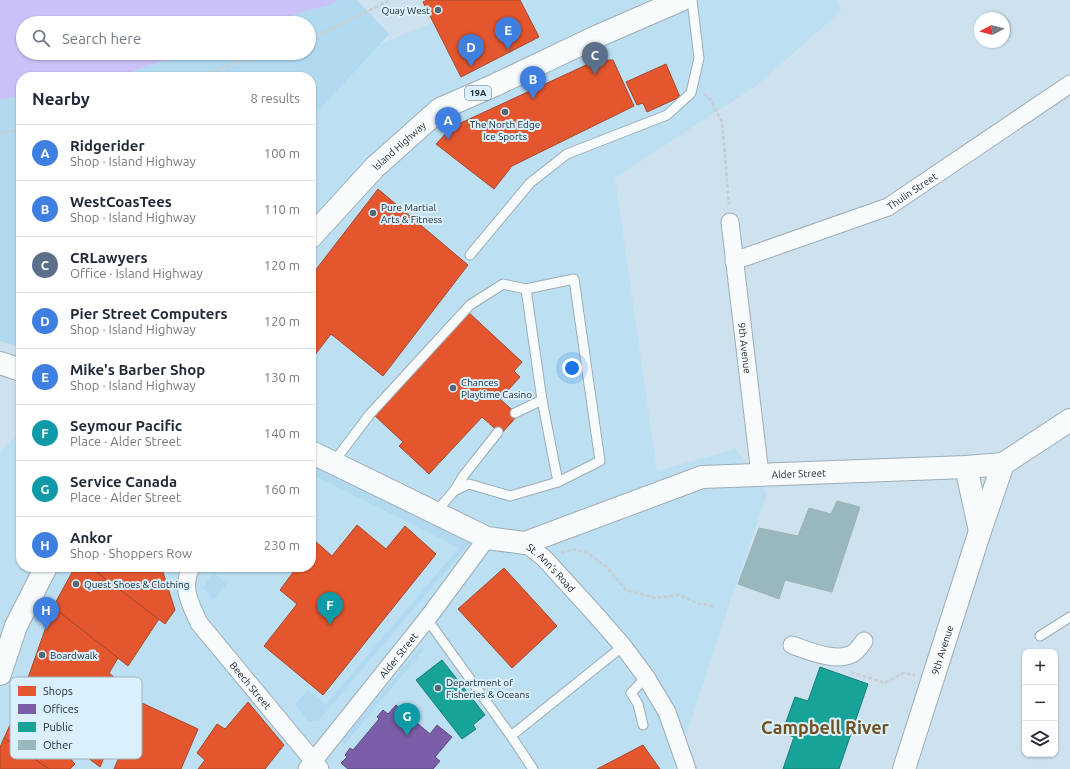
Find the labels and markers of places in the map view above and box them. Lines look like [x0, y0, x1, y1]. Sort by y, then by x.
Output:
place label: Quay West [381, 5, 430, 16]
marker: Quay West [433, 5, 443, 15]
pin: E [495, 17, 521, 50]
pin: D [458, 34, 484, 67]
pin: C [582, 42, 608, 75]
pin: B [520, 66, 546, 99]
pin: A [435, 107, 461, 140]
marker: The North Edge Ice Sports [500, 107, 510, 117]
place label: The North Edge Ice Sports [470, 119, 540, 142]
place label: Pure Martial Arts & Fitness [381, 202, 442, 225]
marker: Pure Martial Arts & Fitness [368, 208, 378, 218]
place label: Chances Playtime Casino [461, 377, 532, 400]
marker: Chances Playtime Casino [448, 383, 458, 393]
marker: Quest Shoes & Clothing [71, 579, 81, 589]
place label: Quest Shoes & Clothing [84, 579, 189, 590]
pin: F [317, 592, 343, 625]
pin: H [33, 597, 59, 630]
marker: Boardwalk [37, 650, 47, 660]
place label: Boardwalk [50, 650, 98, 661]
place label: Department of Fisheries & Oceans [446, 677, 530, 700]
marker: Department of Fisheries & Oceans [433, 683, 443, 693]
pin: G [394, 703, 420, 736]

